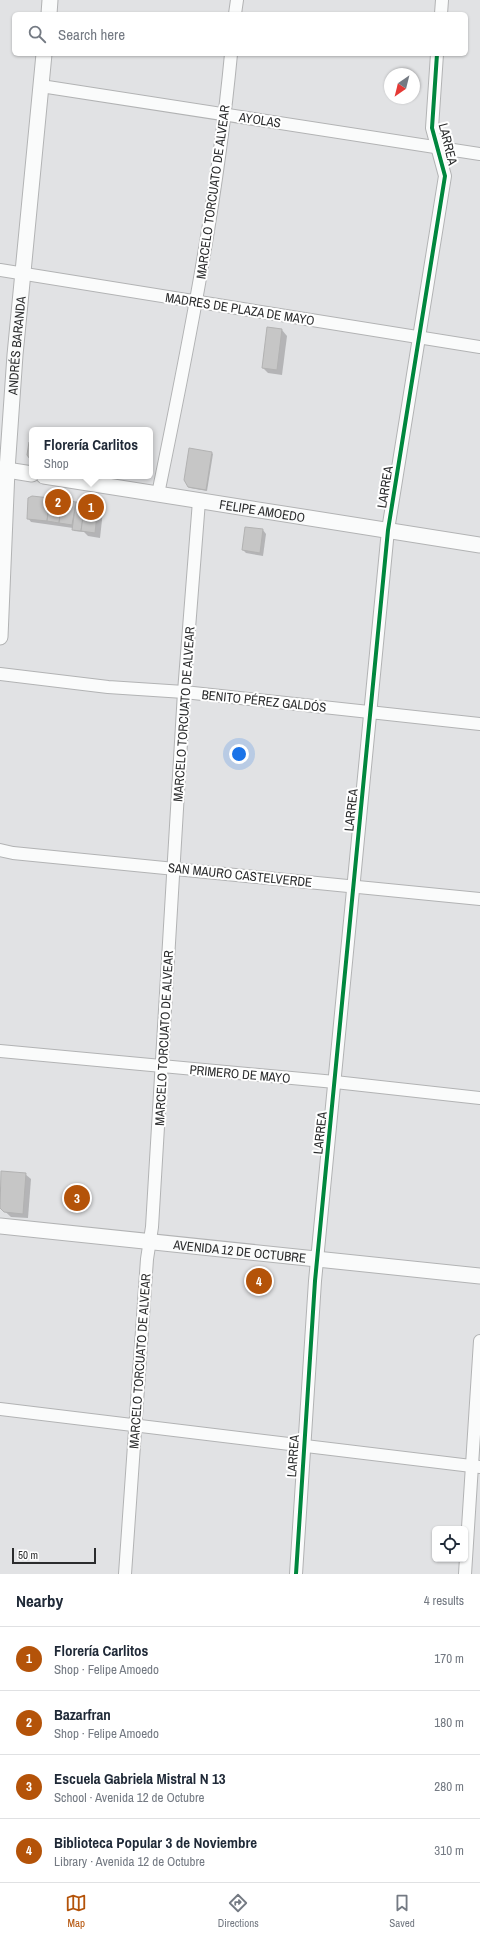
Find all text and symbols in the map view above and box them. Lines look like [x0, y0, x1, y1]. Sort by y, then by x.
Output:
search box [12, 12, 468, 56]
icon: search [26, 23, 48, 45]
text: Search here [58, 24, 125, 45]
north arrow [384, 68, 420, 104]
street label: MARCELO TORCUATO DE ALVEAR [192, 104, 234, 280]
street label: AYOLAS [237, 108, 282, 132]
street label: LARREA [435, 121, 462, 168]
street label: MADRES DE PLAZA DE MAYO [164, 289, 316, 329]
street label: ANDRÉS BARANDA [4, 294, 29, 396]
popup [29, 427, 153, 479]
text: Florería Carlitos [44, 434, 138, 455]
text: Shop [44, 455, 69, 472]
street label: LARREA [373, 464, 397, 509]
pin: 2 [45, 487, 71, 517]
pin: 1 [78, 492, 104, 522]
street label: FELIPE AMOEDO [218, 495, 306, 526]
street label: MARCELO TORCUATO DE ALVEAR [169, 626, 199, 802]
street label: BENITO PÉREZ GALDÓS [201, 686, 327, 716]
your location [229, 744, 249, 764]
street label: LARREA [340, 787, 362, 832]
street label: SAN MAURO CASTELVERDE [167, 859, 313, 891]
street label: MARCELO TORCUATO DE ALVEAR [151, 950, 177, 1126]
street label: PRIMERO DE MAYO [189, 1061, 291, 1087]
street label: LARREA [309, 1110, 331, 1155]
pin: 3 [64, 1183, 90, 1213]
street label: AVENIDA 12 DE OCTUBRE [172, 1236, 307, 1266]
pin: 4 [246, 1266, 272, 1296]
street label: MARCELO TORCUATO DE ALVEAR [125, 1273, 155, 1449]
street label: LARREA [283, 1433, 303, 1478]
map controls [432, 1526, 468, 1562]
button: locate [432, 1526, 468, 1562]
scale bar [12, 1546, 96, 1565]
text: 50 m [18, 1548, 38, 1562]
text: Nearby [16, 1589, 63, 1612]
text: 4 results [424, 1592, 464, 1609]
text: Florería Carlitos [54, 1640, 148, 1661]
text: 1 [26, 1650, 32, 1667]
text: 170 m [434, 1650, 464, 1667]
text: Shop · Felipe Amoedo [54, 1661, 159, 1678]
text: Bazarfran [54, 1704, 111, 1725]
text: 2 [26, 1714, 32, 1731]
text: 180 m [434, 1714, 464, 1731]
text: Shop · Felipe Amoedo [54, 1725, 159, 1742]
text: Escuela Gabriela Mistral N 13 [54, 1768, 226, 1789]
text: 3 [26, 1778, 32, 1795]
text: 280 m [434, 1778, 464, 1795]
text: School · Avenida 12 de Octubre [54, 1789, 204, 1806]
text: Biblioteca Popular 3 de Noviembre [54, 1832, 257, 1853]
text: 4 [26, 1842, 32, 1859]
text: 310 m [434, 1842, 464, 1859]
text: Library · Avenida 12 de Octubre [54, 1853, 205, 1870]
tab: Map [65, 1892, 87, 1930]
tab: Directions [218, 1892, 259, 1930]
tab: Saved [389, 1892, 415, 1930]

